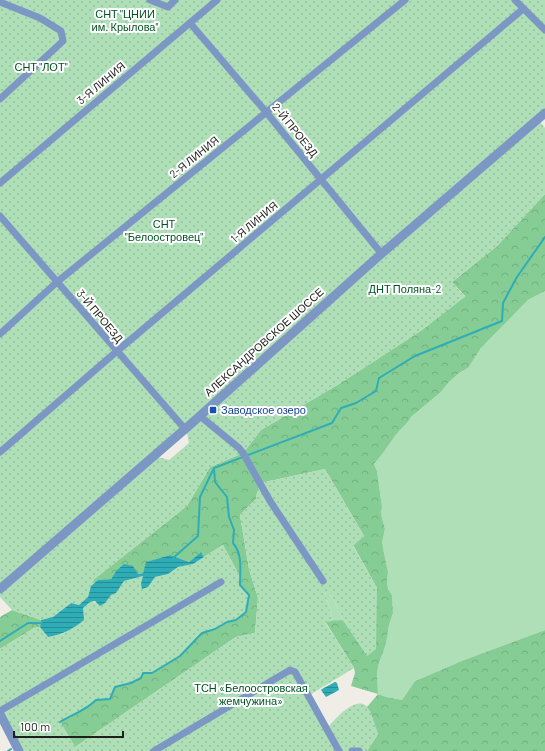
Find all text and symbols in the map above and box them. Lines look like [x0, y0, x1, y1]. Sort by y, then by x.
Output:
park label: СНТ "ЦНИИ им. Крылова" [92, 7, 158, 33]
street label: 3-Я ЛИНИЯ [74, 59, 128, 107]
park label: СНТ "ЛОТ" [14, 60, 68, 73]
street label: 2-Й ПРОЕЗД [270, 100, 321, 159]
street label: 2-Я ЛИНИЯ [167, 133, 221, 180]
street label: 1-Я ЛИНИЯ [228, 198, 280, 245]
park label: СНТ "Белоостровец" [125, 217, 203, 243]
park label: ДНТ Поляна-2 [369, 282, 442, 295]
street label: АЛЕКСАНДРОВСКОЕ ШОССЕ [201, 285, 326, 399]
street label: 3-Й ПРОЕЗД [75, 287, 127, 345]
place label: Заводское озеро [221, 403, 306, 416]
marker: Заводское озеро [208, 405, 218, 415]
park label: ТСН «Белоостровская жемчужина» [194, 681, 308, 707]
scale bar [14, 713, 123, 739]
text: 100 m [20, 719, 50, 733]

